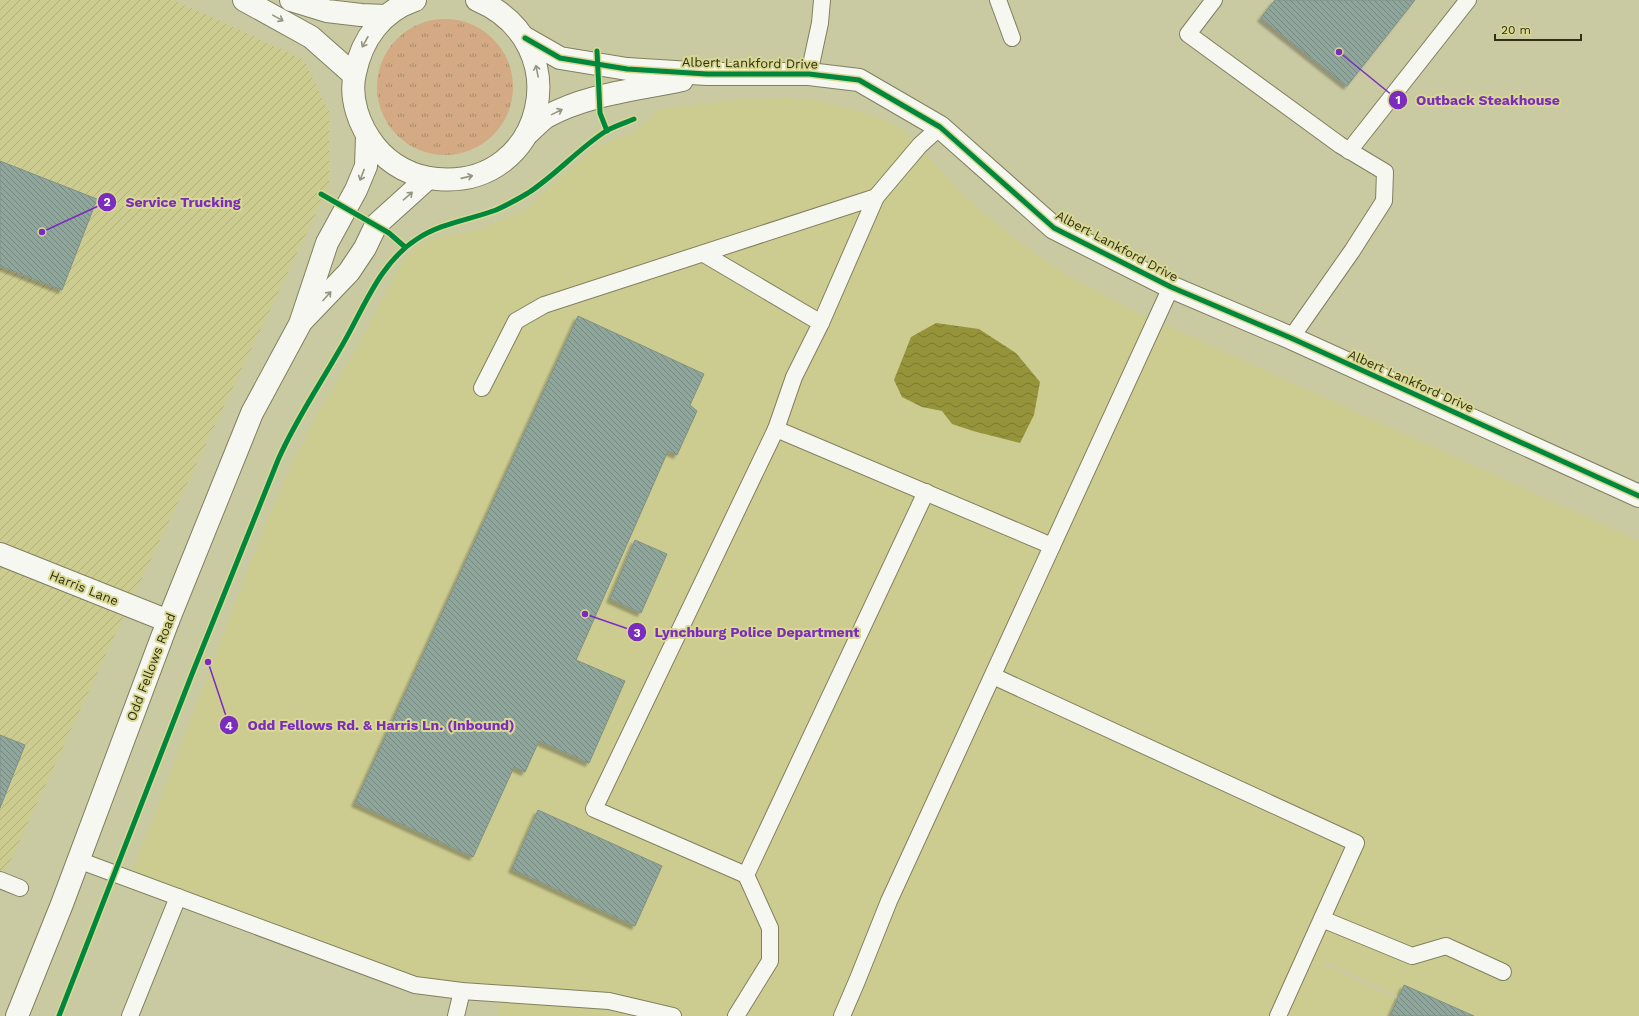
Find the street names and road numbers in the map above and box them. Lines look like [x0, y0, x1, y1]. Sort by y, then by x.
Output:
street label: Albert Lankford Drive [682, 54, 818, 72]
street label: Albert Lankford Drive [1053, 207, 1181, 285]
street label: Albert Lankford Drive [1346, 346, 1476, 416]
street label: Harris Lane [47, 567, 121, 609]
street label: Odd Fellows Road [123, 611, 179, 723]

